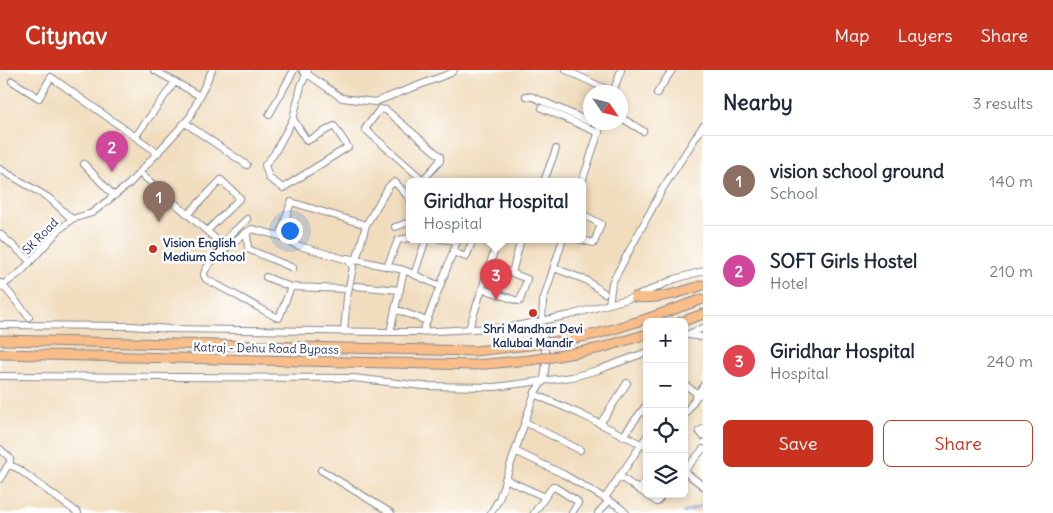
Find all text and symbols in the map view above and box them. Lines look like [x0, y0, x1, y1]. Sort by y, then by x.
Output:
text: Citynav [25, 20, 107, 50]
text: Map [834, 24, 869, 47]
text: Layers [897, 24, 953, 47]
text: Share [981, 24, 1028, 47]
north arrow [583, 85, 628, 130]
text: Nearby [723, 89, 793, 116]
text: 3 results [973, 93, 1033, 113]
pin: 2 [96, 131, 128, 172]
text: vision school ground [770, 159, 944, 183]
text: 1 [736, 171, 742, 191]
text: 140 m [989, 171, 1033, 191]
popup [406, 178, 586, 243]
pin: 1 [143, 181, 175, 222]
text: School [770, 183, 818, 203]
text: Giridhar Hospital [424, 189, 568, 213]
text: Hospital [424, 213, 482, 233]
street label: SK Road [19, 215, 61, 257]
your location [277, 218, 303, 244]
place label: Vision English Medium School [163, 235, 245, 264]
marker: Vision English Medium School [147, 243, 159, 255]
text: SOFT Girls Hostel [770, 249, 917, 273]
pin: 3 [480, 259, 512, 300]
text: 2 [735, 261, 743, 281]
text: 210 m [990, 261, 1033, 281]
text: Hotel [770, 273, 808, 293]
marker: Shri Mandhar Devi Kalubai Mandir [527, 307, 539, 319]
map controls [643, 318, 688, 498]
button: + [643, 318, 688, 363]
place label: Shri Mandhar Devi Kalubai Mandir [483, 321, 583, 350]
street label: Katraj - Dehu Road Bypass [193, 339, 339, 357]
text: Giridhar Hospital [770, 339, 915, 363]
text: 3 [734, 351, 744, 371]
text: 240 m [987, 351, 1033, 371]
button: − [643, 363, 688, 408]
text: Hospital [770, 363, 829, 383]
button: locate [643, 408, 688, 453]
button: Save [723, 420, 873, 467]
button: Share [883, 420, 1033, 467]
button: layers [643, 453, 688, 498]

